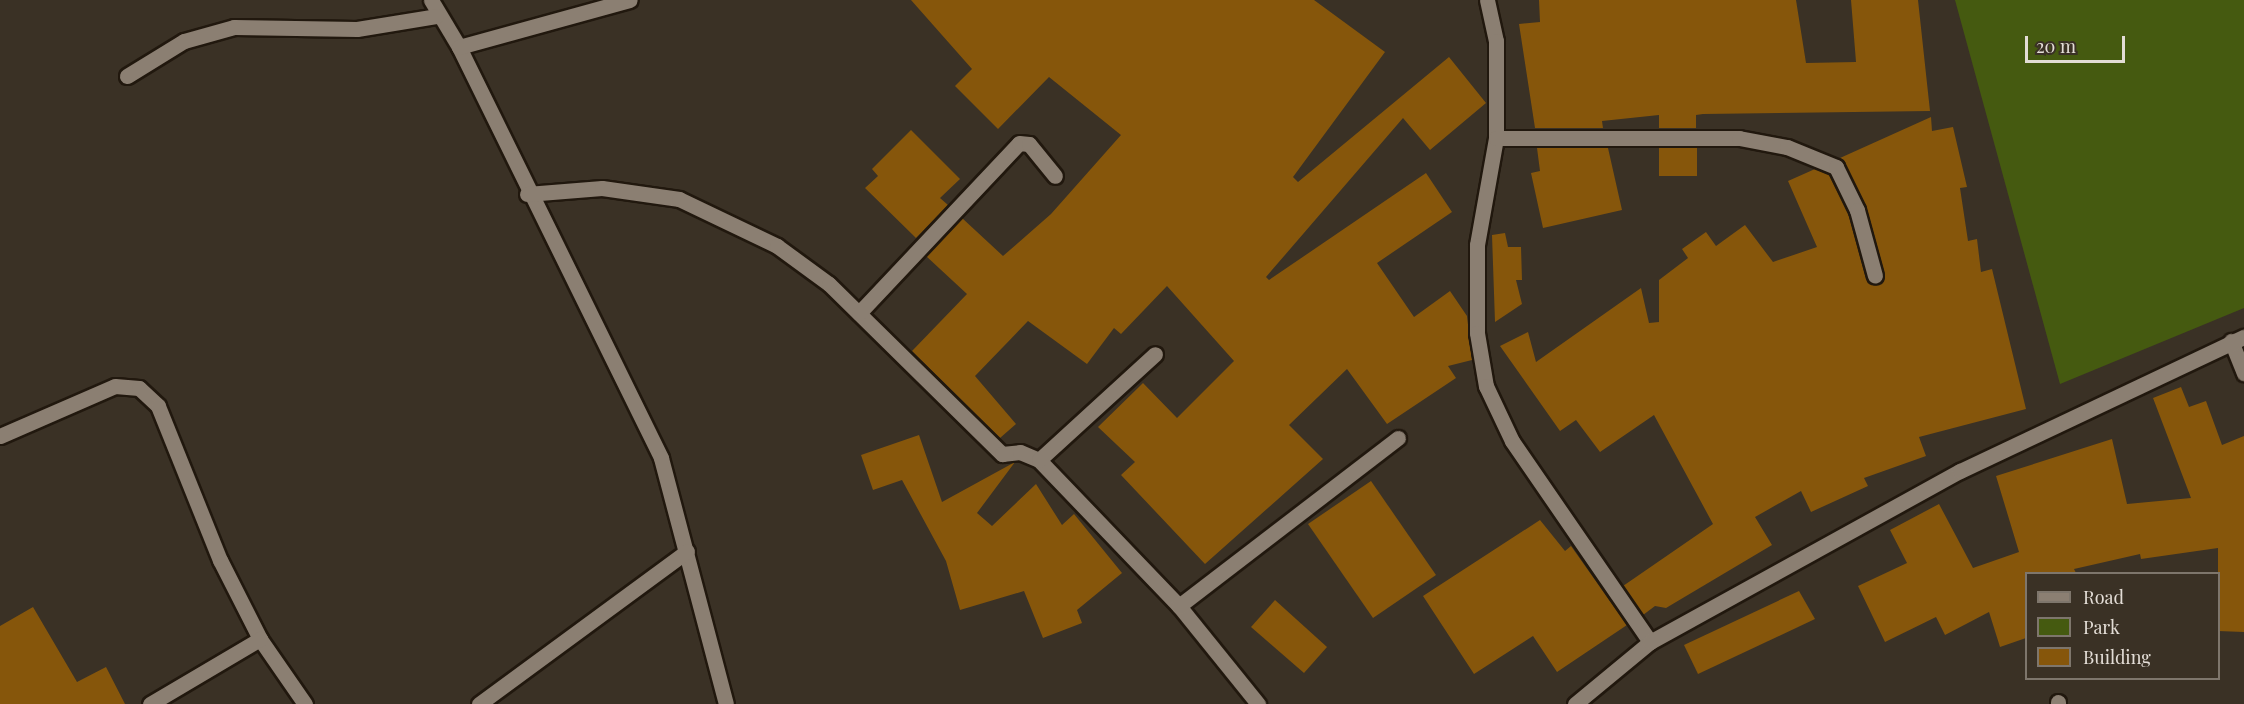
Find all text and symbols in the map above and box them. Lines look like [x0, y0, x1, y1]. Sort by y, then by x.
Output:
scale bar [2028, 24, 2128, 62]
text: 20 m [2036, 34, 2076, 58]
legend [2025, 572, 2220, 680]
text: Road [2083, 585, 2124, 609]
text: Park [2083, 615, 2120, 639]
text: Building [2083, 645, 2151, 669]

